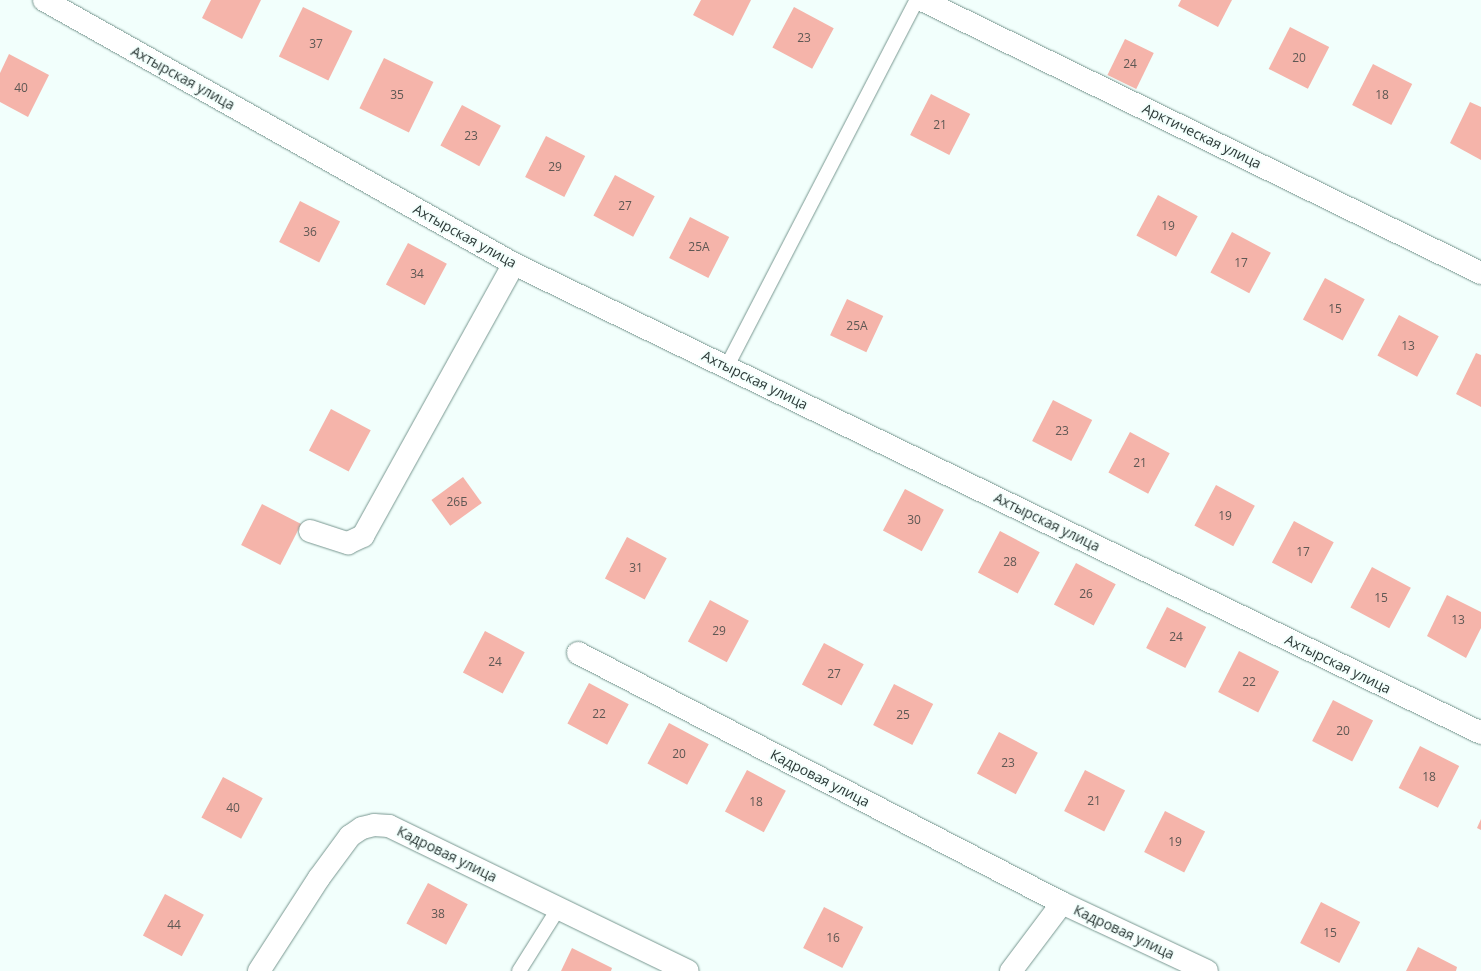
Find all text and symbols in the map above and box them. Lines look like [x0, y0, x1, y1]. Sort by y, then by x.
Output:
house number: 23 [797, 31, 811, 45]
house number: 37 [309, 37, 323, 51]
street label: Ахтырская улица [128, 43, 238, 113]
house number: 20 [1292, 51, 1306, 65]
house number: 24 [1123, 57, 1137, 71]
house number: 40 [14, 81, 28, 95]
house number: 35 [390, 88, 404, 102]
house number: 18 [1375, 88, 1389, 102]
street label: Арктическая улица [1140, 100, 1264, 172]
house number: 21 [933, 118, 947, 132]
house number: 23 [464, 129, 478, 143]
house number: 29 [548, 160, 562, 174]
house number: 27 [618, 199, 632, 213]
street label: Ахтырская улица [410, 201, 520, 271]
house number: 19 [1161, 219, 1175, 233]
house number: 36 [303, 225, 317, 239]
house number: 25А [688, 240, 710, 254]
house number: 17 [1234, 256, 1248, 270]
house number: 34 [410, 267, 424, 281]
house number: 15 [1328, 302, 1342, 316]
house number: 25А [846, 319, 868, 333]
house number: 13 [1401, 339, 1415, 353]
street label: Ахтырская улица [699, 347, 811, 413]
house number: 23 [1055, 424, 1069, 438]
house number: 21 [1133, 456, 1147, 470]
street label: Ахтырская улица [991, 489, 1103, 555]
house number: 26Б [446, 495, 468, 509]
house number: 19 [1218, 509, 1232, 523]
house number: 30 [907, 513, 921, 527]
house number: 17 [1296, 545, 1310, 559]
house number: 28 [1003, 555, 1017, 569]
house number: 31 [629, 561, 643, 575]
house number: 26 [1079, 587, 1093, 601]
house number: 15 [1374, 591, 1388, 605]
house number: 13 [1451, 613, 1465, 627]
house number: 29 [712, 624, 726, 638]
house number: 24 [1169, 630, 1183, 644]
street label: Ахтырская улица [1282, 631, 1394, 697]
house number: 24 [488, 655, 502, 669]
house number: 27 [827, 667, 841, 681]
house number: 22 [1242, 675, 1256, 689]
house number: 22 [592, 707, 606, 721]
house number: 25 [896, 708, 910, 722]
house number: 20 [1336, 724, 1350, 738]
street label: Кадровая улица [768, 746, 872, 810]
house number: 20 [672, 747, 686, 761]
house number: 23 [1001, 756, 1015, 770]
house number: 18 [1422, 770, 1436, 784]
house number: 21 [1087, 794, 1101, 808]
house number: 18 [749, 795, 763, 809]
house number: 40 [226, 801, 240, 815]
street label: Кадровая улица [394, 823, 500, 885]
house number: 19 [1168, 835, 1182, 849]
street label: Кадровая улица [1071, 901, 1177, 963]
house number: 38 [431, 907, 445, 921]
house number: 44 [167, 918, 181, 932]
house number: 15 [1323, 926, 1337, 940]
house number: 16 [826, 931, 840, 945]

